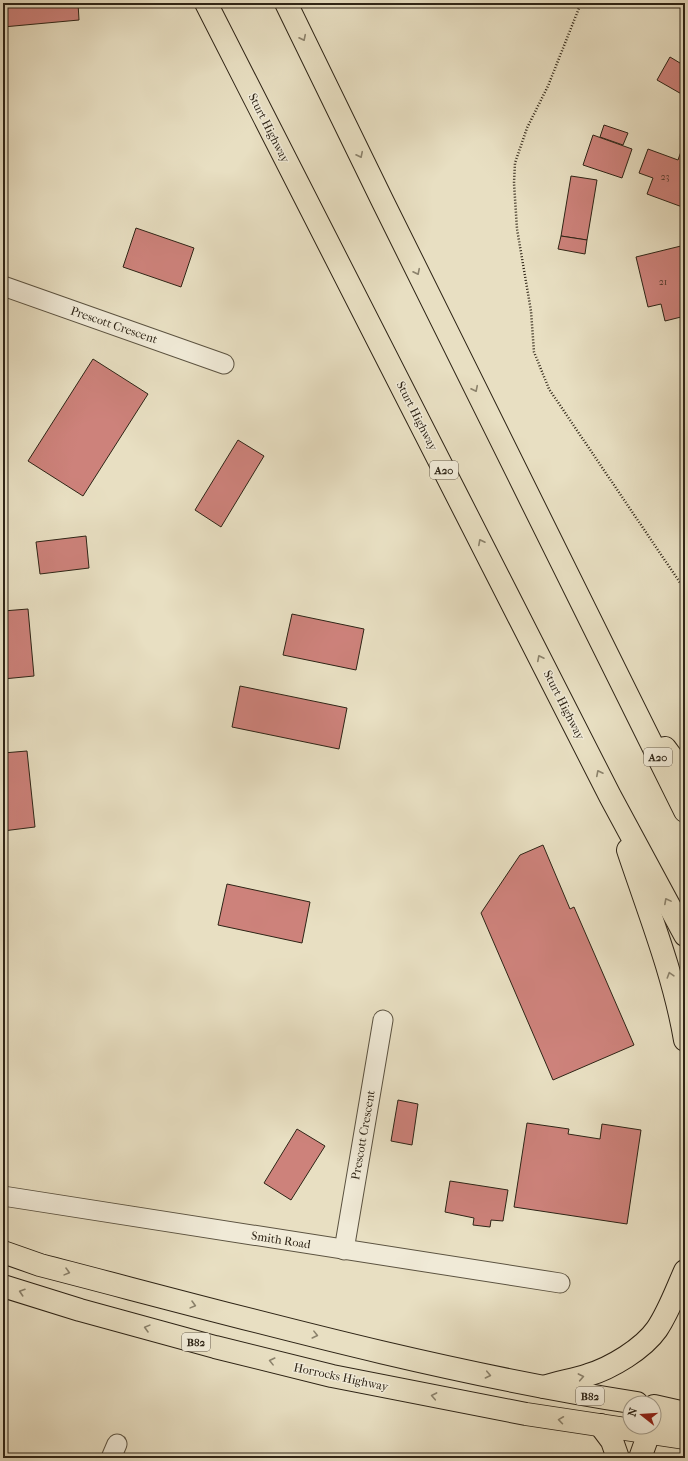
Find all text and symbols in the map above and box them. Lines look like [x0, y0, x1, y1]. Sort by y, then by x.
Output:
one-way arrow [298, 34, 306, 41]
street label: Sturt Highway [246, 91, 293, 165]
one-way arrow [355, 151, 363, 159]
house number: 23 [660, 171, 670, 183]
one-way arrow [412, 268, 420, 275]
house number: 21 [659, 276, 667, 288]
street label: Prescott Crescent [69, 304, 160, 347]
street label: Sturt Highway [394, 379, 441, 453]
one-way arrow [470, 384, 478, 392]
road number: A20 [430, 461, 458, 479]
one-way arrow [478, 539, 486, 546]
one-way arrow [537, 654, 545, 662]
street label: Sturt Highway [541, 668, 588, 742]
road number: A20 [644, 748, 672, 766]
one-way arrow [596, 770, 604, 778]
one-way arrow [664, 897, 671, 905]
one-way arrow [666, 972, 675, 979]
street label: Prescott Crescent [348, 1088, 378, 1181]
street label: Smith Road [250, 1228, 312, 1252]
one-way arrow [63, 1267, 70, 1276]
one-way arrow [19, 1288, 26, 1297]
one-way arrow [190, 1300, 196, 1308]
one-way arrow [143, 1325, 150, 1333]
one-way arrow [312, 1331, 318, 1339]
road number: B82 [182, 1333, 210, 1351]
one-way arrow [269, 1358, 275, 1366]
street label: Horrocks Highway [292, 1360, 390, 1394]
one-way arrow [485, 1371, 491, 1379]
one-way arrow [578, 1373, 585, 1381]
road number: B82 [576, 1387, 604, 1405]
one-way arrow [430, 1393, 437, 1401]
north arrow [622, 1395, 662, 1435]
text: N [625, 1406, 641, 1418]
one-way arrow [558, 1416, 565, 1425]

